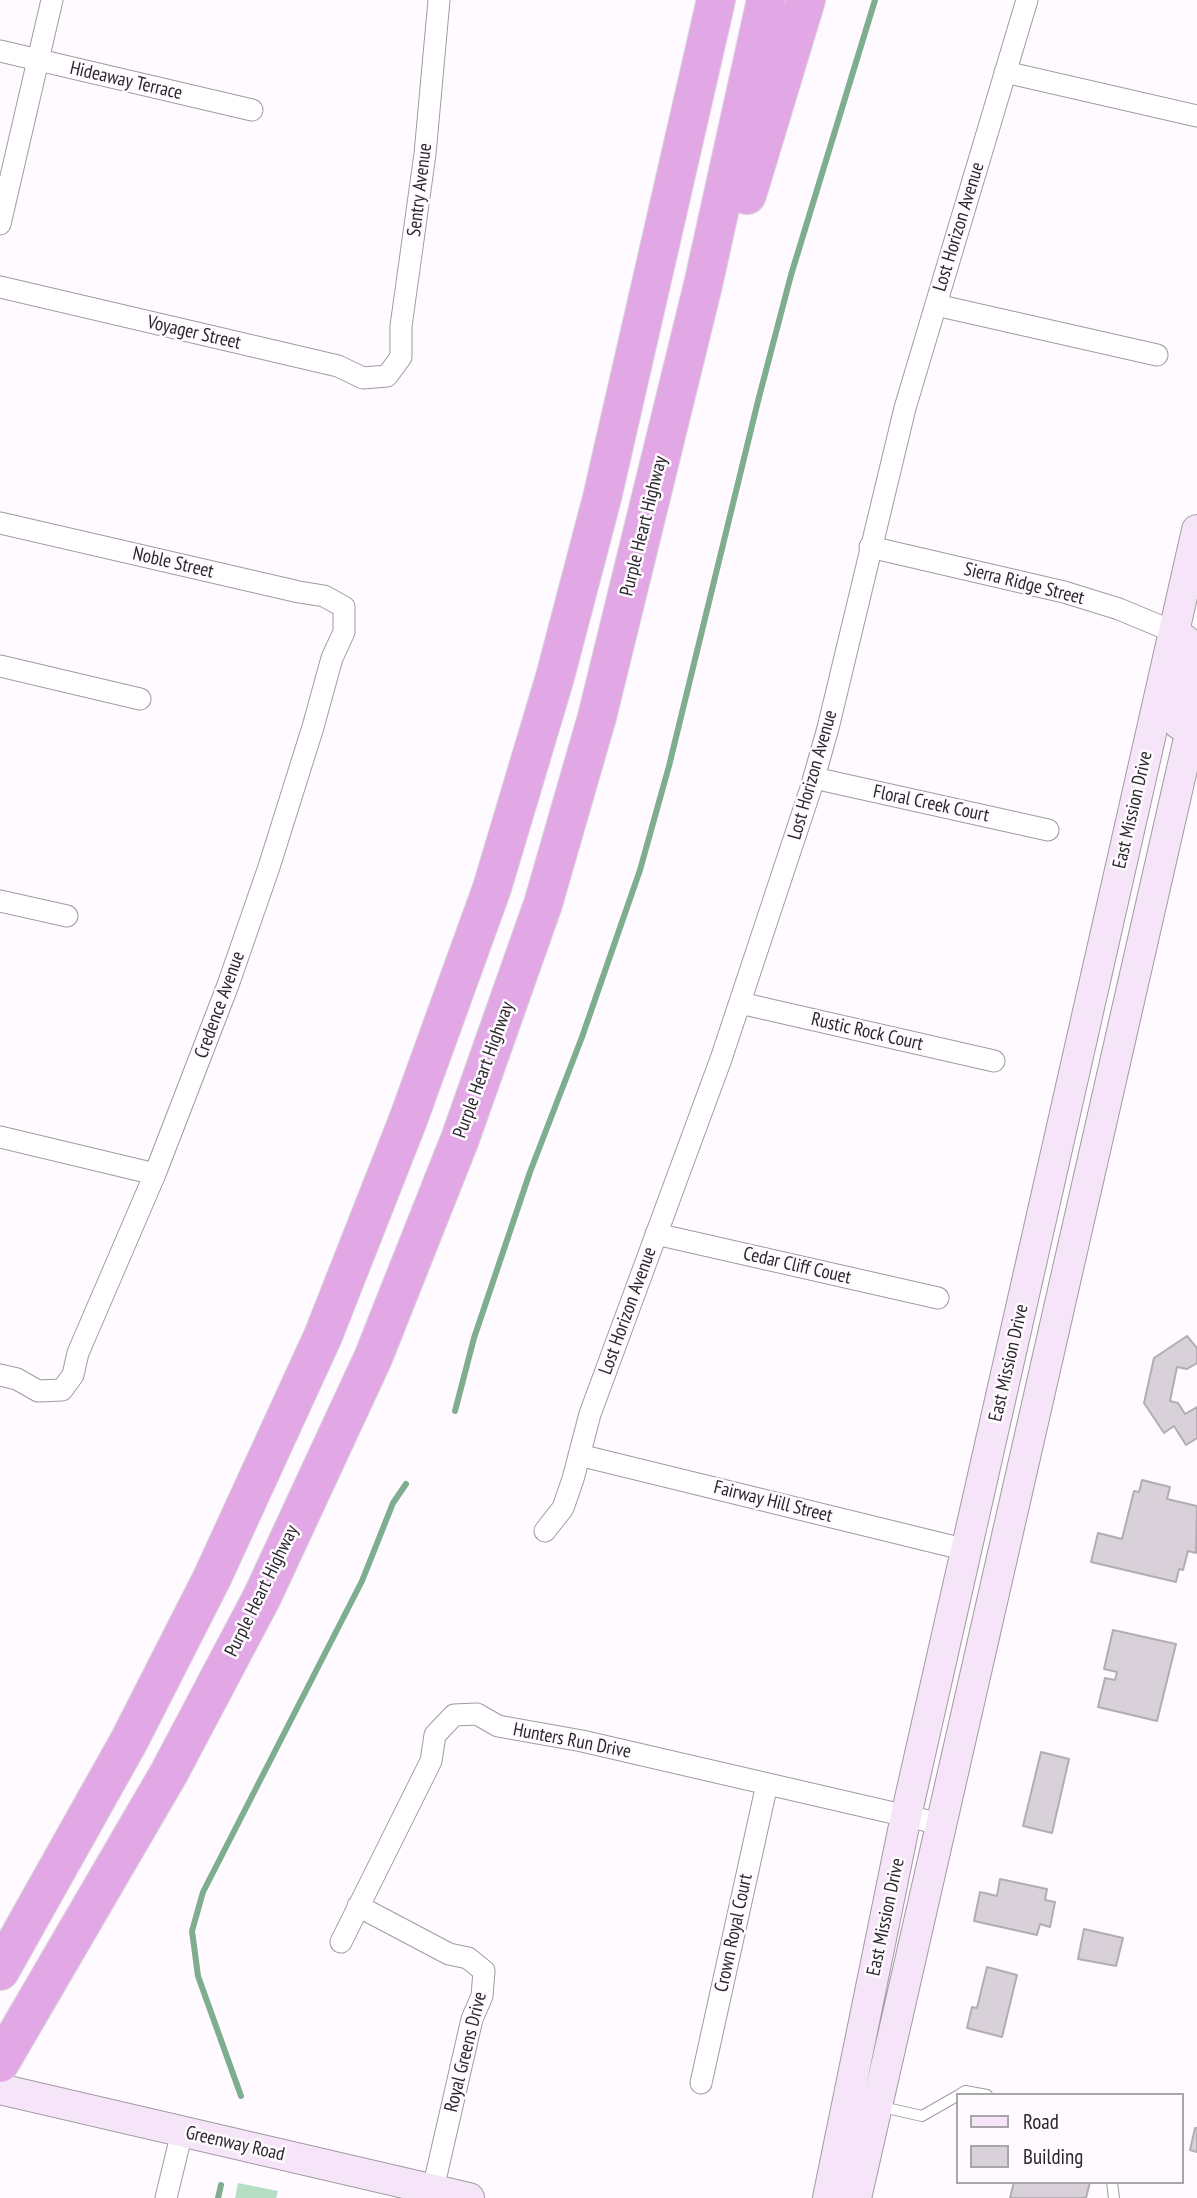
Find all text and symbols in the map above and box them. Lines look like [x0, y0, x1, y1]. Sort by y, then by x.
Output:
street label: Hideaway Terrace [68, 57, 184, 105]
street label: Sentry Avenue [403, 142, 437, 238]
street label: Lost Horizon Avenue [929, 160, 989, 294]
street label: Voyager Street [145, 311, 243, 355]
street label: Purple Heart Highway [616, 454, 672, 598]
street label: Noble Street [130, 543, 216, 583]
street label: Sierra Ridge Street [962, 558, 1086, 610]
street label: Lost Horizon Avenue [784, 708, 842, 842]
street label: East Mission Drive [1108, 749, 1158, 871]
street label: Floral Creek Court [871, 781, 991, 827]
street label: Credence Avenue [190, 948, 250, 1062]
street label: Purple Heart Highway [449, 999, 519, 1141]
street label: Rustic Rock Court [809, 1008, 925, 1056]
street label: Cedar Cliff Couet [741, 1243, 853, 1289]
street label: Lost Horizon Avenue [594, 1244, 662, 1378]
street label: East Mission Drive [984, 1302, 1034, 1424]
street label: Fairway Hill Street [711, 1476, 835, 1528]
street label: Purple Heart Highway [220, 1522, 304, 1660]
street label: Hunters Run Drive [511, 1718, 633, 1764]
street label: East Mission Drive [862, 1856, 910, 1978]
street label: Crown Royal Court [710, 1872, 758, 1994]
street label: Royal Greens Drive [440, 1990, 492, 2114]
legend [956, 2093, 1183, 2184]
text: Road [1023, 2108, 1059, 2135]
street label: Greenway Road [183, 2122, 287, 2166]
text: Building [1023, 2143, 1083, 2170]

